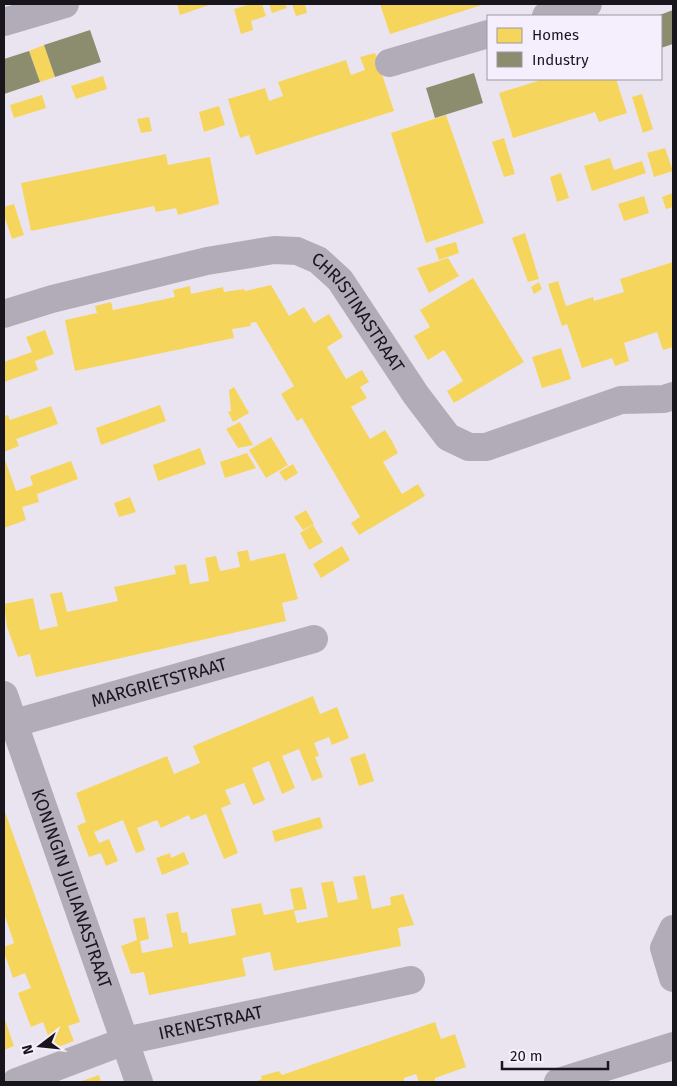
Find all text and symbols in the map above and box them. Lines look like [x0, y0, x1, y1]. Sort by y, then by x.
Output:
legend [487, 15, 662, 80]
text: Homes [532, 26, 579, 44]
text: Industry [532, 51, 589, 69]
street label: CHRISTINASTRAAT [309, 248, 409, 377]
street label: MARGRIETSTRAAT [89, 653, 230, 712]
street label: KONINGIN JULIANASTRAAT [27, 786, 117, 992]
street label: IRENESTRAAT [156, 1001, 266, 1045]
north arrow [15, 1021, 65, 1071]
scale bar [502, 1038, 608, 1070]
text: N [19, 1043, 37, 1056]
text: 20 m [510, 1047, 543, 1065]

